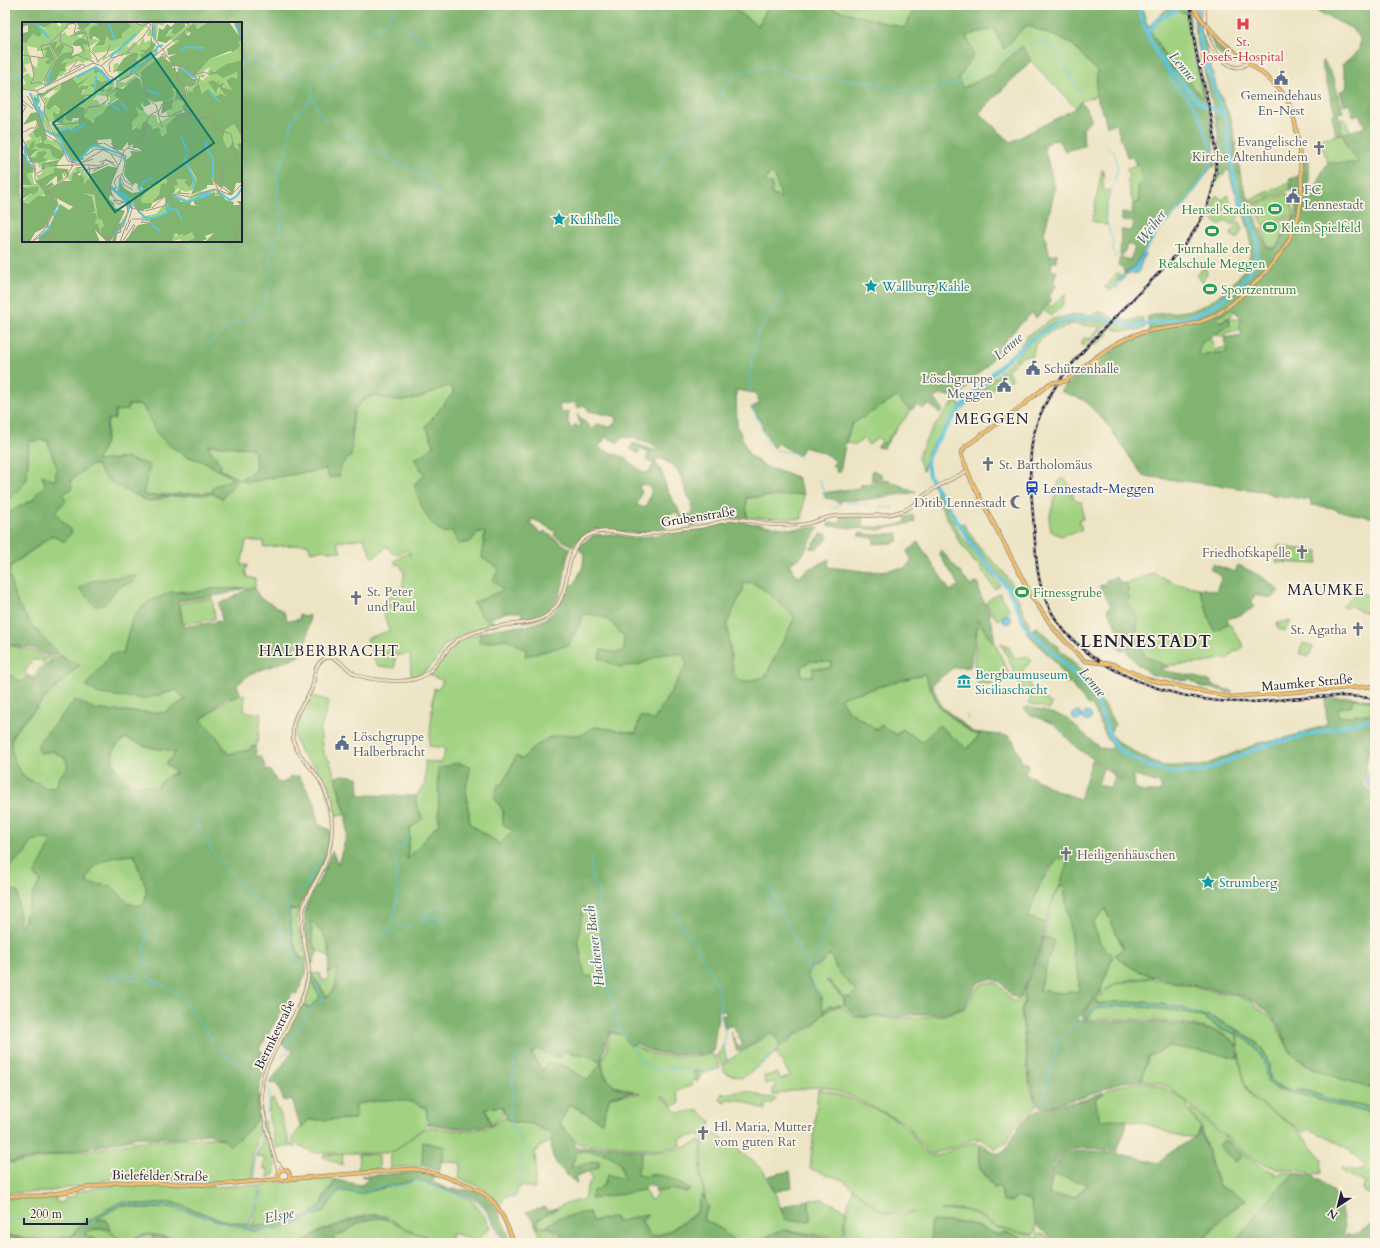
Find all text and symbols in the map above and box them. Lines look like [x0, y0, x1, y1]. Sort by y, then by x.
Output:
hospital icon: St. Josefs-Hospital [1235, 16, 1251, 32]
inset map [22, 22, 242, 242]
place label: St. Josefs-Hospital [1200, 33, 1285, 66]
water label: Lenne [1165, 47, 1201, 86]
public building icon: Gemeindehaus En-Nest [1273, 70, 1289, 86]
place label: Gemeindehaus En-Nest [1240, 87, 1322, 120]
place label: Evangelische Kirche Altenhundem [1192, 133, 1308, 166]
church icon: Evangelische Kirche Altenhundem [1311, 140, 1327, 156]
place label: FC Lennestadt [1304, 181, 1364, 214]
public building icon: FC Lennestadt [1285, 188, 1301, 204]
place label: Hensel Stadion [1182, 201, 1265, 219]
sports icon: Hensel Stadion [1267, 201, 1283, 217]
water label: Weiher [1132, 206, 1171, 248]
place icon: Kuhhelle [551, 211, 567, 227]
place label: Kuhhelle [570, 211, 620, 229]
sports icon: Klein Spielfeld [1262, 219, 1278, 235]
place label: Klein Spielfeld [1281, 219, 1361, 237]
sports icon: Turnhalle der Realschule Meggen [1204, 223, 1220, 239]
place label: Turnhalle der Realschule Meggen [1158, 240, 1266, 273]
place icon: Wallburg Kahle [863, 278, 879, 294]
place label: Wallburg Kahle [881, 278, 970, 296]
sports icon: Sportzentrum [1202, 281, 1218, 297]
place label: Sportzentrum [1221, 281, 1296, 299]
water label: Lenne [990, 328, 1028, 364]
public building icon: Schützenhalle [1025, 360, 1041, 376]
place label: Schützenhalle [1044, 360, 1119, 378]
place label: Löschgruppe Meggen [922, 370, 994, 403]
public building icon: Löschgruppe Meggen [996, 377, 1012, 393]
district label: MEGGEN [954, 409, 1030, 429]
church icon: St. Bartholomäus [980, 456, 996, 472]
place label: St. Bartholomäus [999, 456, 1092, 474]
station icon: Lennestadt-Meggen [1024, 480, 1040, 496]
place label: Lennestadt-Meggen [1043, 480, 1155, 498]
place label: Ditib Lennestadt [914, 494, 1006, 512]
mosque icon: Ditib Lennestadt [1009, 494, 1025, 510]
street label: Grubenstraße [660, 502, 737, 532]
place label: Friedhofskapelle [1202, 544, 1291, 562]
church icon: Friedhofskapelle [1294, 544, 1310, 560]
district label: MAUMKE [1287, 580, 1365, 600]
place label: St. Peter und Paul [367, 583, 416, 616]
sports icon: Fitnessgrube [1014, 584, 1030, 600]
place label: Fitnessgrube [1033, 584, 1102, 602]
church icon: St. Peter und Paul [348, 590, 364, 606]
place label: St. Agatha [1291, 621, 1347, 639]
church icon: St. Agatha [1350, 621, 1366, 637]
district label: LENNESTADT [1080, 630, 1212, 653]
district label: HALBERBRACHT [259, 641, 399, 661]
water label: Lenne [1075, 663, 1111, 702]
place label: Bergbaumuseum Siciliaschacht [975, 666, 1068, 699]
street label: Maumker Straße [1261, 670, 1354, 696]
museum icon: Bergbaumuseum Siciliaschacht [956, 673, 972, 689]
place label: Löschgruppe Halberbracht [353, 728, 425, 761]
public building icon: Löschgruppe Halberbracht [334, 735, 350, 751]
church icon: Heiligenhäuschen [1058, 846, 1074, 862]
place label: Heiligenhäuschen [1077, 846, 1176, 864]
place icon: Strumberg [1200, 874, 1216, 890]
place label: Strumberg [1219, 874, 1278, 892]
water label: Hachener Bach [580, 904, 609, 987]
street label: Bermkestraße [250, 996, 300, 1072]
place label: Hl. Maria, Mutter vom guten Rat [714, 1118, 812, 1151]
church icon: Hl. Maria, Mutter vom guten Rat [695, 1125, 711, 1141]
street label: Bielefelder Straße [112, 1166, 208, 1186]
north arrow [1318, 1186, 1358, 1226]
scale bar [24, 1200, 87, 1226]
water label: Elspe [263, 1203, 296, 1228]
text: N [1324, 1205, 1341, 1223]
text: 200 m [30, 1206, 63, 1222]

